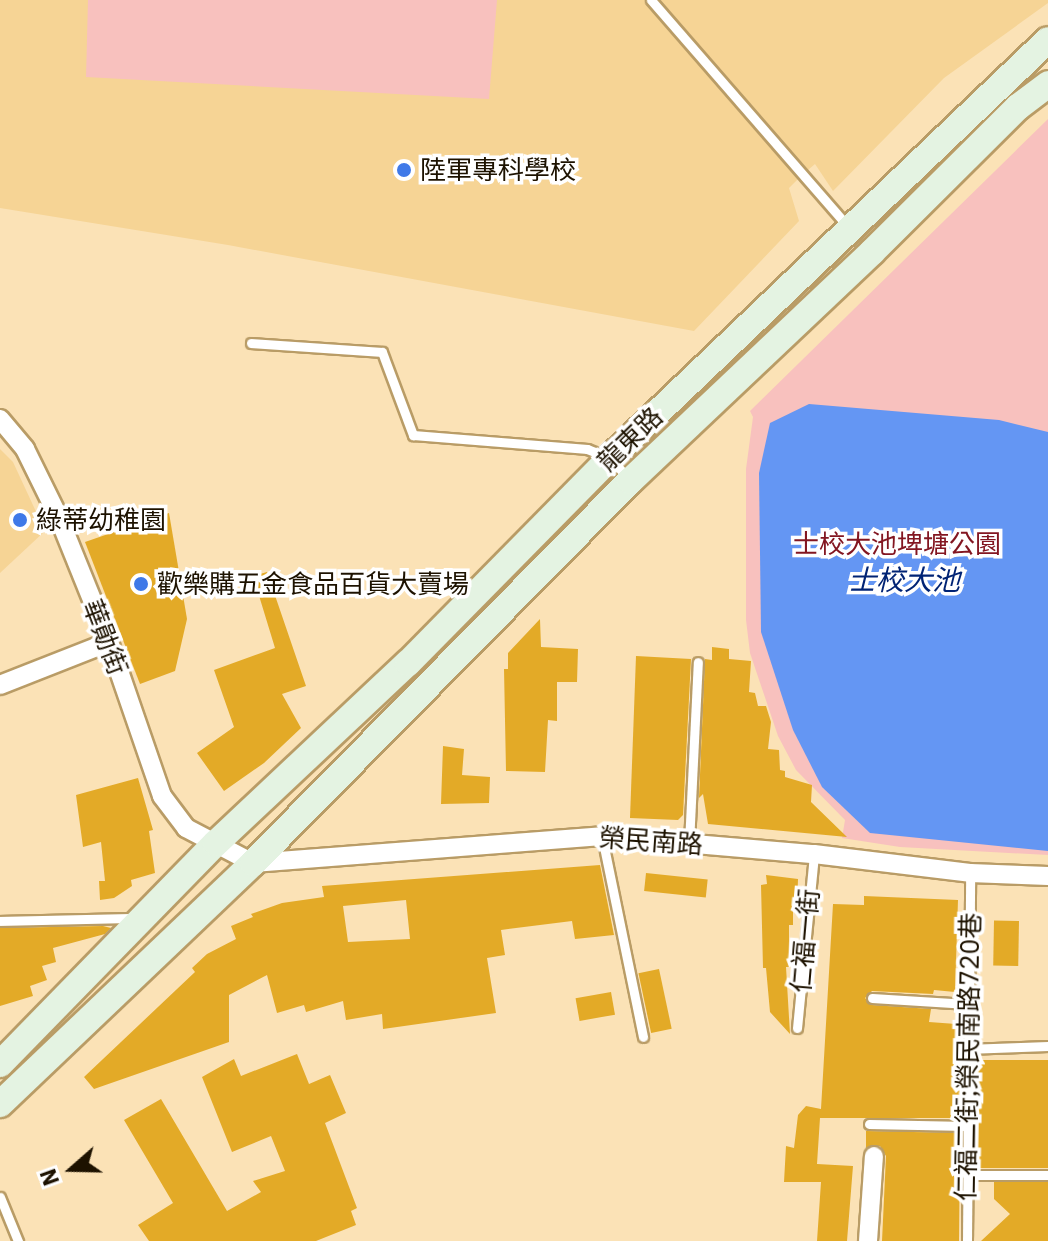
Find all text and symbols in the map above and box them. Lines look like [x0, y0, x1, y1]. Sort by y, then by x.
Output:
place label: 陸軍專科學校 [420, 154, 576, 186]
marker: 陸軍專科學校 [395, 161, 413, 179]
street label: 龍東路 [591, 401, 669, 477]
place label: 綠蒂幼稚園 [36, 504, 166, 536]
marker: 綠蒂幼稚園 [11, 511, 29, 529]
park label: 士校大池埤塘公園 [793, 528, 1001, 560]
water label: 士校大池 [848, 563, 960, 597]
place label: 歡樂購五金食品百貨大賣場 [157, 568, 469, 600]
marker: 歡樂購五金食品百貨大賣場 [132, 575, 150, 593]
street label: 華勛街 [76, 595, 134, 679]
street label: 榮民南路 [598, 822, 704, 860]
street label: 仁福一街 [785, 888, 825, 994]
street label: 仁福二街;榮民南路720巷 [950, 913, 986, 1201]
north arrow [32, 1129, 112, 1209]
text: N [33, 1165, 65, 1190]

